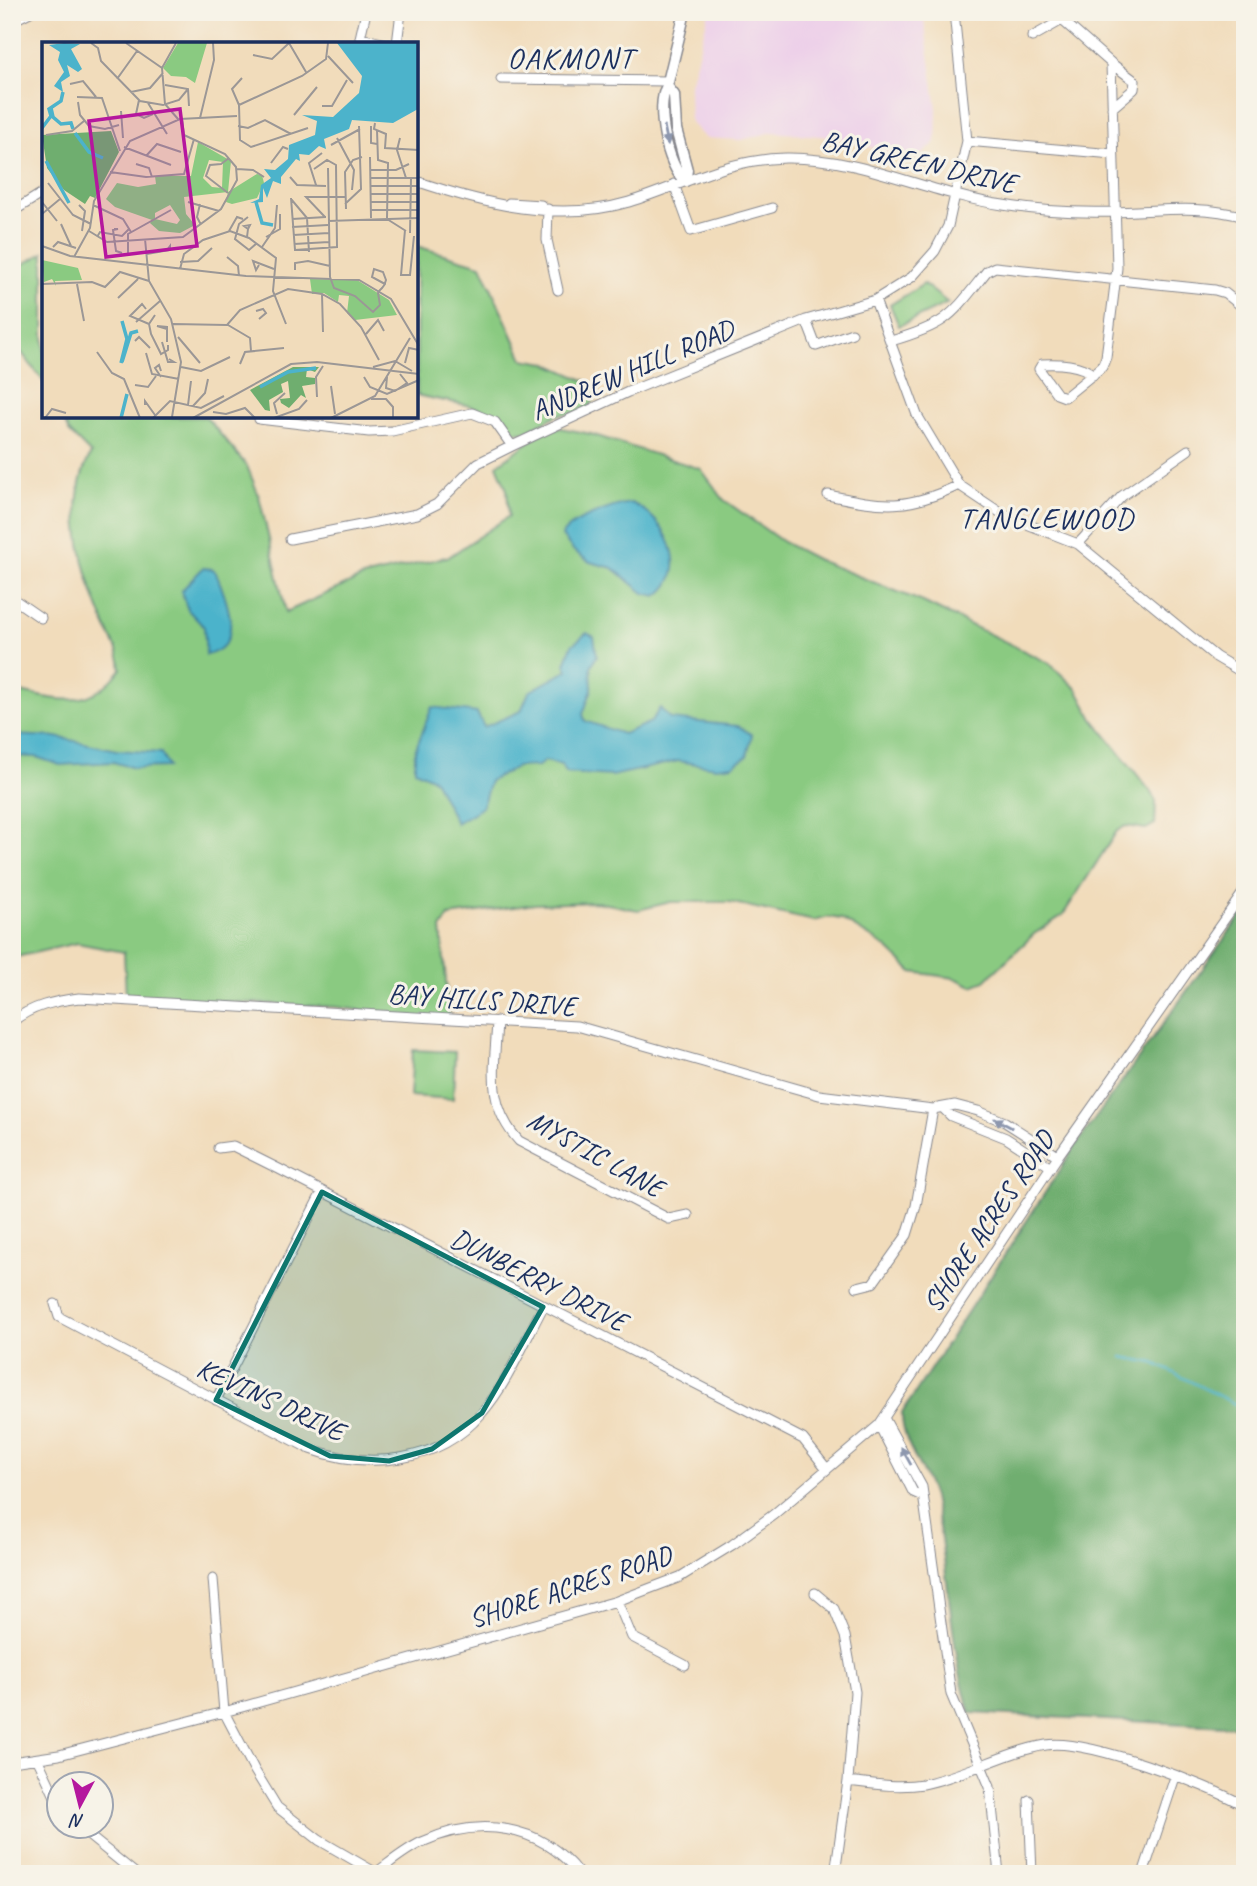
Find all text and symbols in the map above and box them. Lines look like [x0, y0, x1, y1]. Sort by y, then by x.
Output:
district label: OAKMONT [507, 39, 639, 77]
inset map [42, 42, 418, 418]
street label: BAY GREEN DRIVE [818, 122, 1023, 202]
one-way arrow [661, 124, 672, 146]
street label: ANDREW HILL ROAD [525, 310, 741, 428]
district label: TANGLEWOOD [959, 499, 1135, 537]
street label: BAY HILLS DRIVE [387, 976, 580, 1024]
street label: MYSTIC LANE [522, 1102, 673, 1207]
one-way arrow [993, 1117, 1013, 1129]
street label: SHORE ACRES ROAD [915, 1123, 1063, 1319]
street label: DUNBERRY DRIVE [445, 1220, 636, 1340]
street label: KEVINS DRIVE [191, 1350, 353, 1450]
one-way arrow [900, 1446, 912, 1465]
street label: SHORE ACRES ROAD [464, 1537, 678, 1636]
north arrow [46, 1770, 116, 1840]
text: N [68, 1808, 85, 1834]

